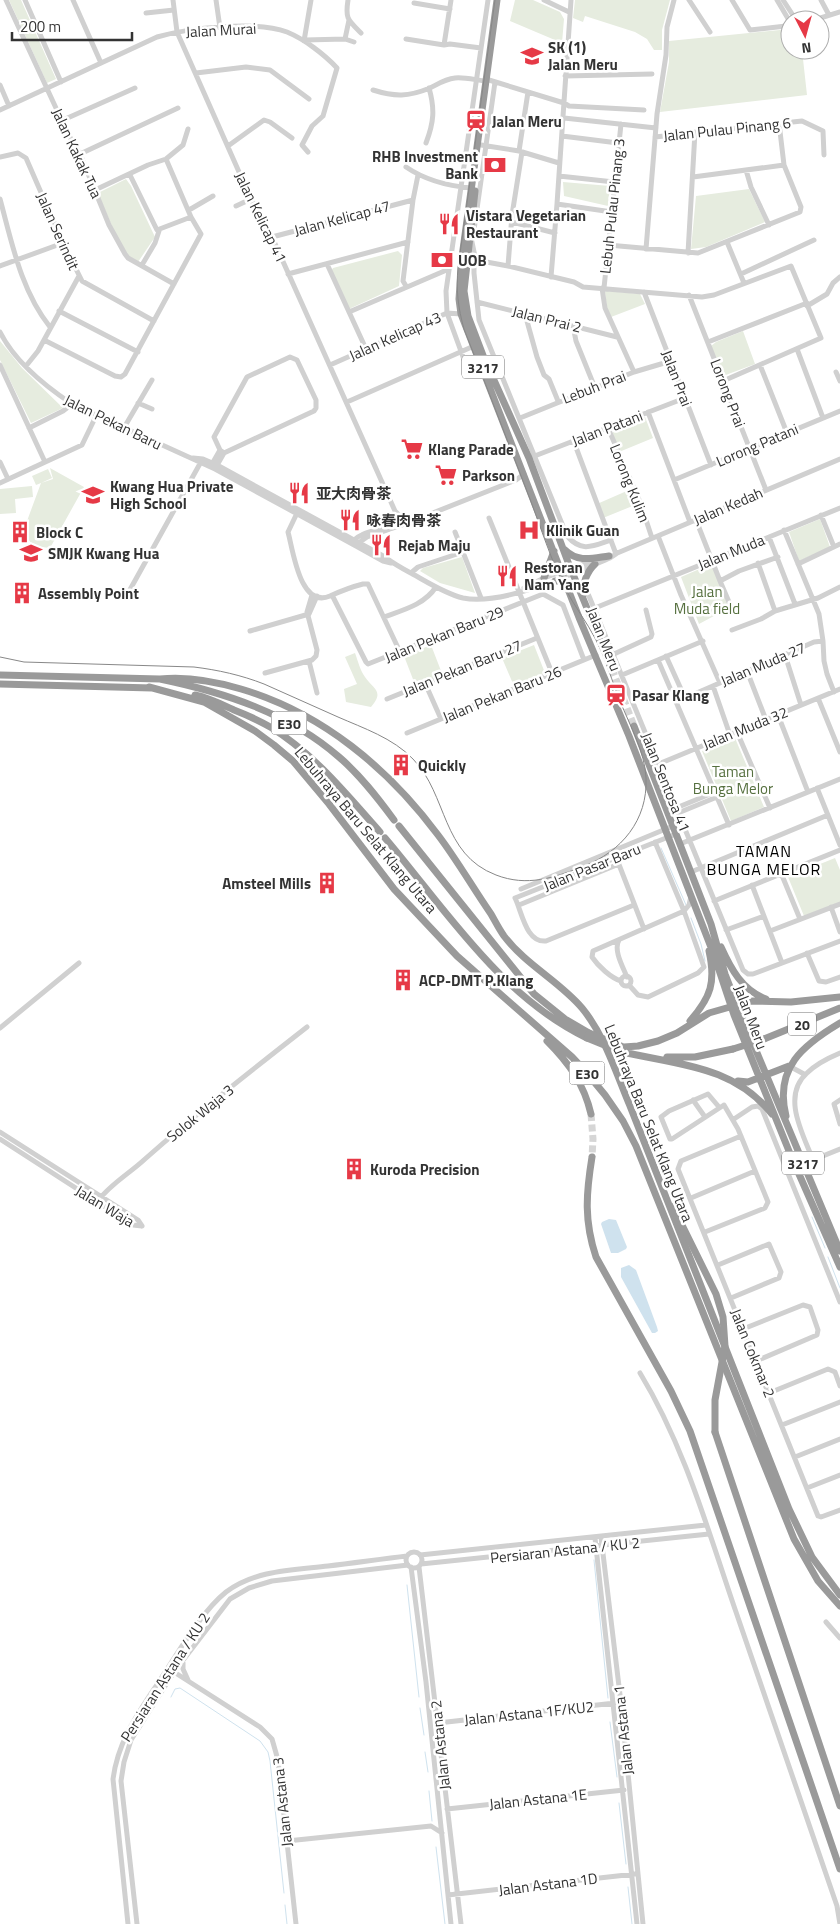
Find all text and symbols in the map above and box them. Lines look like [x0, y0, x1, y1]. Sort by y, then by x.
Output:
scale bar [12, 10, 132, 42]
north arrow [780, 10, 830, 60]
text: 200 m [20, 15, 61, 38]
street label: Jalan Murai [185, 17, 257, 43]
place label: SK (1) Jalan Meru [548, 36, 618, 76]
text: N [800, 37, 812, 59]
school or university icon: SK (1) Jalan Meru [519, 43, 545, 69]
street label: Jalan Kakak Tua [46, 104, 108, 202]
station icon: Jalan Meru [463, 108, 489, 134]
place label: Jalan Meru [492, 110, 562, 133]
street label: Jalan Pulau Pinang 6 [662, 111, 792, 147]
street label: Lebuh Pulau Pinang 3 [593, 137, 631, 275]
place label: RHB Investment Bank [372, 145, 479, 185]
bank icon: RHB Investment Bank [482, 152, 508, 178]
street label: Jalan Kelicap 41 [229, 168, 293, 266]
street label: Jalan Serindit [31, 188, 86, 274]
street label: Jalan Kelicap 47 [291, 194, 393, 242]
place label: Vistara Vegetarian Restaurant [466, 204, 586, 244]
restaurant icon: Vistara Vegetarian Restaurant [436, 211, 462, 237]
bank icon: UOB [429, 247, 455, 273]
place label: UOB [458, 249, 487, 272]
street label: Jalan Prai 2 [510, 299, 584, 339]
street label: Jalan Kelicap 43 [345, 305, 445, 367]
street label: Jalan Prai [656, 346, 698, 410]
street label: Lorong Prai [704, 355, 752, 431]
road number: 3217 [462, 356, 504, 378]
street label: Lebuh Prai [559, 364, 629, 410]
street label: Jalan Pekan Baru [60, 388, 166, 456]
street label: Jalan Patani [568, 404, 646, 452]
street label: Lorong Patani [712, 417, 802, 473]
supermarket icon: Klang Parade [399, 436, 425, 462]
place label: Klang Parade [428, 438, 514, 461]
street label: Lorong Kulim [604, 440, 656, 526]
supermarket icon: Parkson [433, 462, 459, 488]
place label: Parkson [462, 464, 515, 487]
place label: Kwang Hua Private High School [110, 475, 234, 515]
restaurant icon: 亚大肉骨茶 [286, 480, 312, 506]
street label: Jalan Kedah [690, 481, 766, 531]
school or university icon: Kwang Hua Private High School [80, 482, 106, 508]
place label: 亚大肉骨茶 [316, 482, 392, 505]
restaurant icon: 咏春肉骨茶 [337, 507, 363, 533]
place label: 咏春肉骨茶 [366, 509, 442, 532]
hospital icon: Klinik Guan [516, 517, 542, 543]
building icon: Block C [7, 519, 33, 545]
place label: Klinik Guan [546, 519, 619, 542]
place label: Block C [36, 521, 83, 544]
street label: Jalan Muda [694, 528, 768, 576]
restaurant icon: Rejab Maju [368, 532, 394, 558]
place label: Rejab Maju [398, 534, 471, 557]
school or university icon: SMJK Kwang Hua [18, 540, 44, 566]
place label: SMJK Kwang Hua [48, 542, 160, 565]
place label: Restoran Nam Yang [524, 556, 589, 596]
restaurant icon: Restoran Nam Yang [494, 563, 520, 589]
building icon: Assembly Point [9, 580, 35, 606]
park label: Jalan Muda field [674, 580, 740, 620]
place label: Assembly Point [38, 582, 139, 605]
street label: Jalan Pekan Baru 29 [381, 600, 507, 668]
street label: Jalan Meru [581, 603, 627, 675]
street label: Jalan Pekan Baru 27 [399, 634, 525, 702]
street label: Jalan Muda 27 [717, 636, 809, 692]
street label: Jalan Pekan Baru 26 [439, 660, 565, 728]
station icon: Pasar Klang [603, 682, 629, 708]
place label: Pasar Klang [632, 684, 709, 707]
street label: Jalan Muda 32 [699, 700, 791, 756]
road number: E30 [272, 711, 306, 734]
street label: Jalan Sentosa 41 [636, 729, 696, 835]
street label: Lebuhraya Baru Selat Klang Utara [289, 742, 443, 919]
building icon: Quickly [388, 752, 414, 778]
place label: Quickly [418, 754, 466, 777]
park label: Taman Bunga Melor [693, 760, 773, 800]
street label: Jalan Pasar Baru [540, 837, 644, 897]
district label: TAMAN BUNGA MELOR [707, 839, 821, 881]
building icon: Amsteel Mills [314, 870, 340, 896]
place label: Amsteel Mills [222, 872, 311, 895]
building icon: ACP-DMT P.Klang [390, 967, 416, 993]
place label: ACP-DMT P.Klang [419, 969, 533, 992]
street label: Jalan Meru [728, 981, 774, 1053]
road number: 20 [788, 1012, 816, 1036]
street label: Lebuhraya Baru Selat Klang Utara [599, 1021, 699, 1226]
road number: E30 [570, 1062, 604, 1084]
street label: Solok Waja 3 [161, 1079, 239, 1147]
road number: 3217 [782, 1152, 824, 1174]
building icon: Kuroda Precision [341, 1156, 367, 1182]
place label: Kuroda Precision [370, 1158, 480, 1181]
street label: Jalan Waja [71, 1179, 139, 1233]
street label: Jalan Cokmar 2 [725, 1305, 781, 1401]
street label: Persiaran Astana / KU 2 [489, 1531, 641, 1569]
street label: Persiaran Astana / KU 2 [114, 1608, 216, 1746]
street label: Jalan Astana 1 [607, 1684, 639, 1776]
street label: Jalan Astana 1F/KU2 [463, 1695, 595, 1731]
street label: Jalan Astana 2 [424, 1699, 456, 1791]
street label: Jalan Astana 3 [266, 1756, 298, 1848]
street label: Jalan Astana 1E [488, 1782, 588, 1816]
street label: Jalan Astana 1D [497, 1867, 599, 1901]

